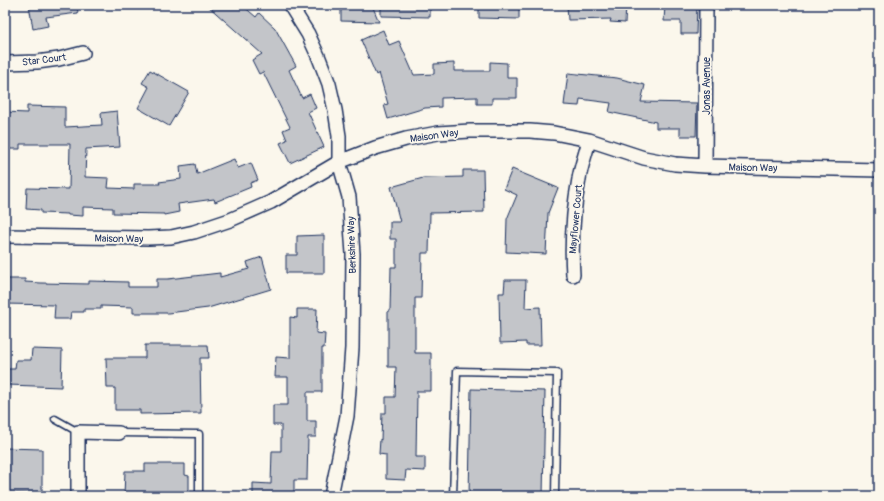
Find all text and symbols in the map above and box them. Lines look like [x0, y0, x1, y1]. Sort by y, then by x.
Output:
street label: Star Court [21, 51, 68, 69]
street label: Jonas Avenue [701, 57, 713, 115]
street label: Maison Way [409, 127, 460, 145]
street label: Maison Way [729, 162, 778, 174]
street label: Mayflower Court [567, 183, 585, 254]
street label: Berkshire Way [345, 215, 359, 274]
street label: Maison Way [95, 233, 144, 245]

